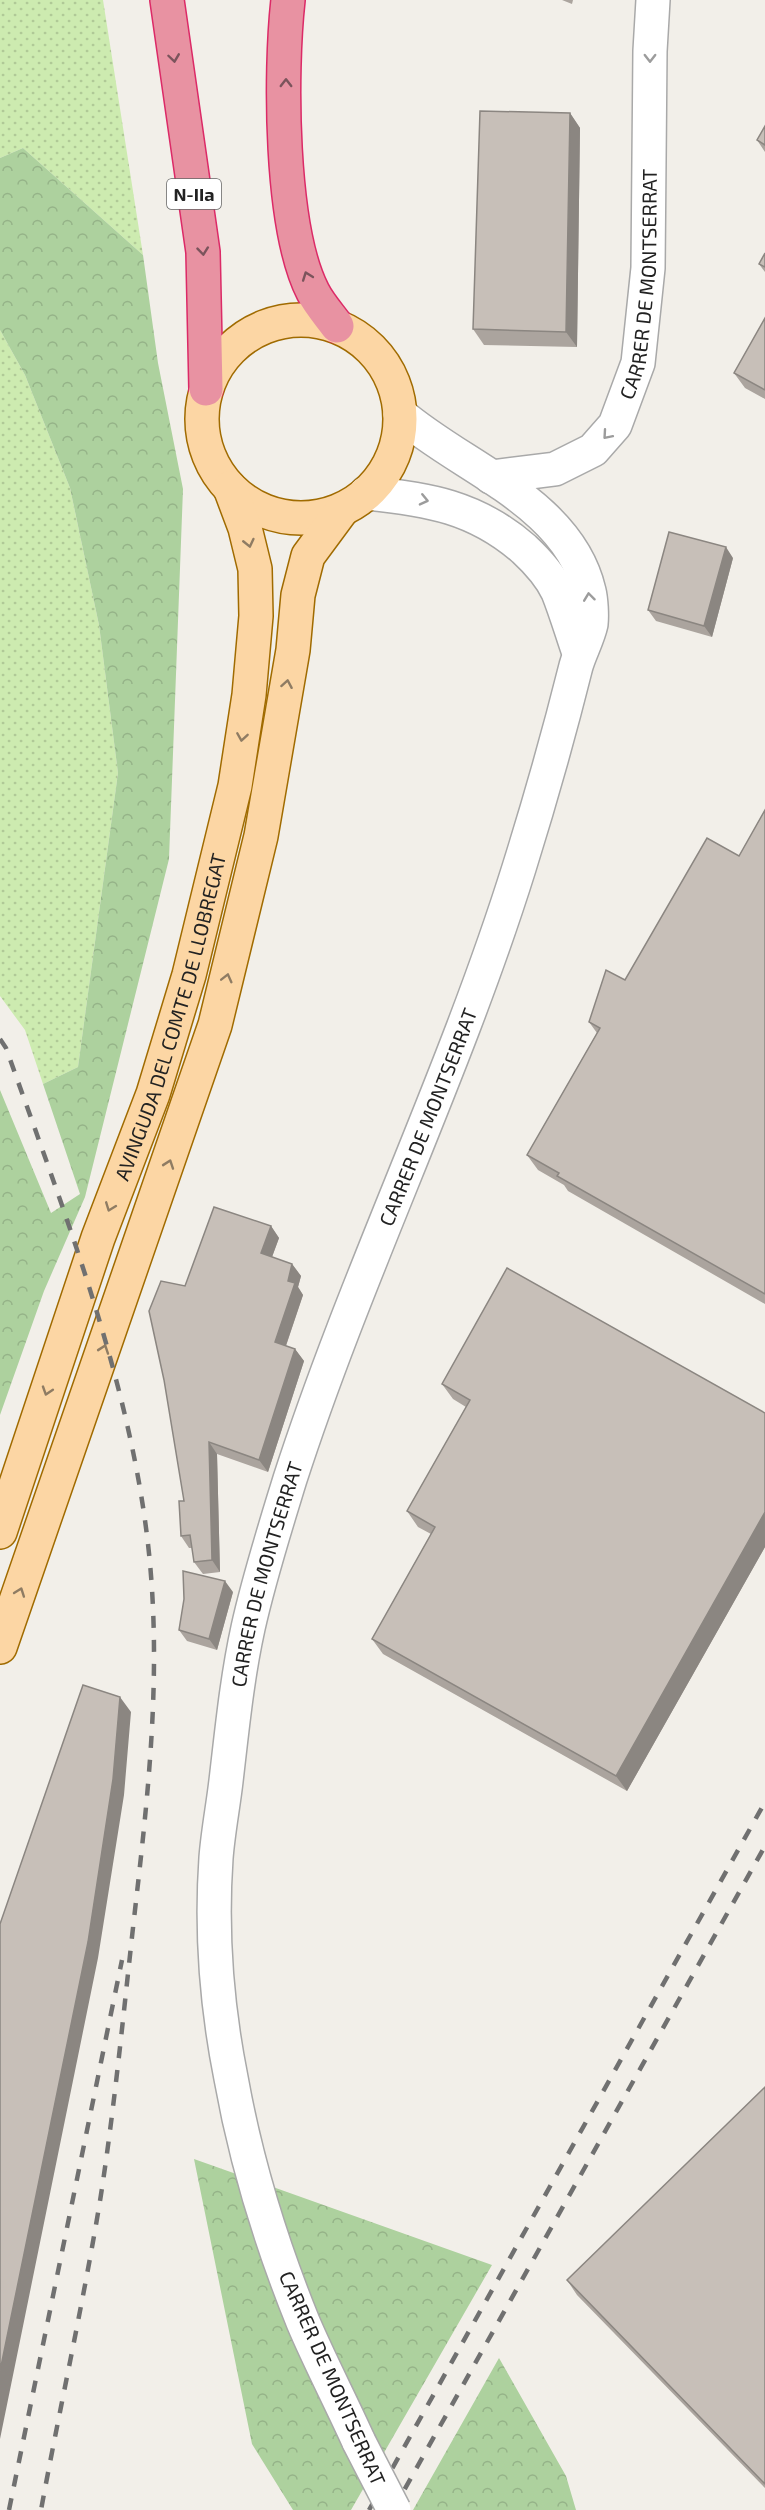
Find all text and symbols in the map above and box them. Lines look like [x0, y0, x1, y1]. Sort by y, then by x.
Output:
one-way arrow [168, 53, 180, 63]
one-way arrow [644, 54, 656, 63]
one-way arrow [280, 79, 292, 88]
street label: CARRER DE MONTSERRAT [614, 168, 661, 402]
road number: N-IIa [167, 179, 221, 209]
one-way arrow [196, 246, 208, 256]
one-way arrow [301, 271, 314, 282]
one-way arrow [603, 428, 614, 439]
one-way arrow [419, 493, 429, 506]
one-way arrow [241, 538, 254, 548]
one-way arrow [583, 593, 596, 602]
one-way arrow [280, 679, 293, 689]
one-way arrow [237, 732, 249, 742]
street label: AVINGUDA DEL COMTE DE LLOBREGAT [109, 850, 230, 1184]
one-way arrow [220, 973, 233, 983]
street label: CARRER DE MONTSERRAT [374, 1004, 482, 1229]
one-way arrow [162, 1159, 175, 1170]
one-way arrow [105, 1200, 117, 1211]
one-way arrow [97, 1344, 110, 1355]
one-way arrow [42, 1385, 54, 1396]
street label: CARRER DE MONTSERRAT [226, 1458, 307, 1689]
one-way arrow [12, 1588, 25, 1598]
street label: CARRER DE MONTSERRAT [275, 2267, 391, 2489]

